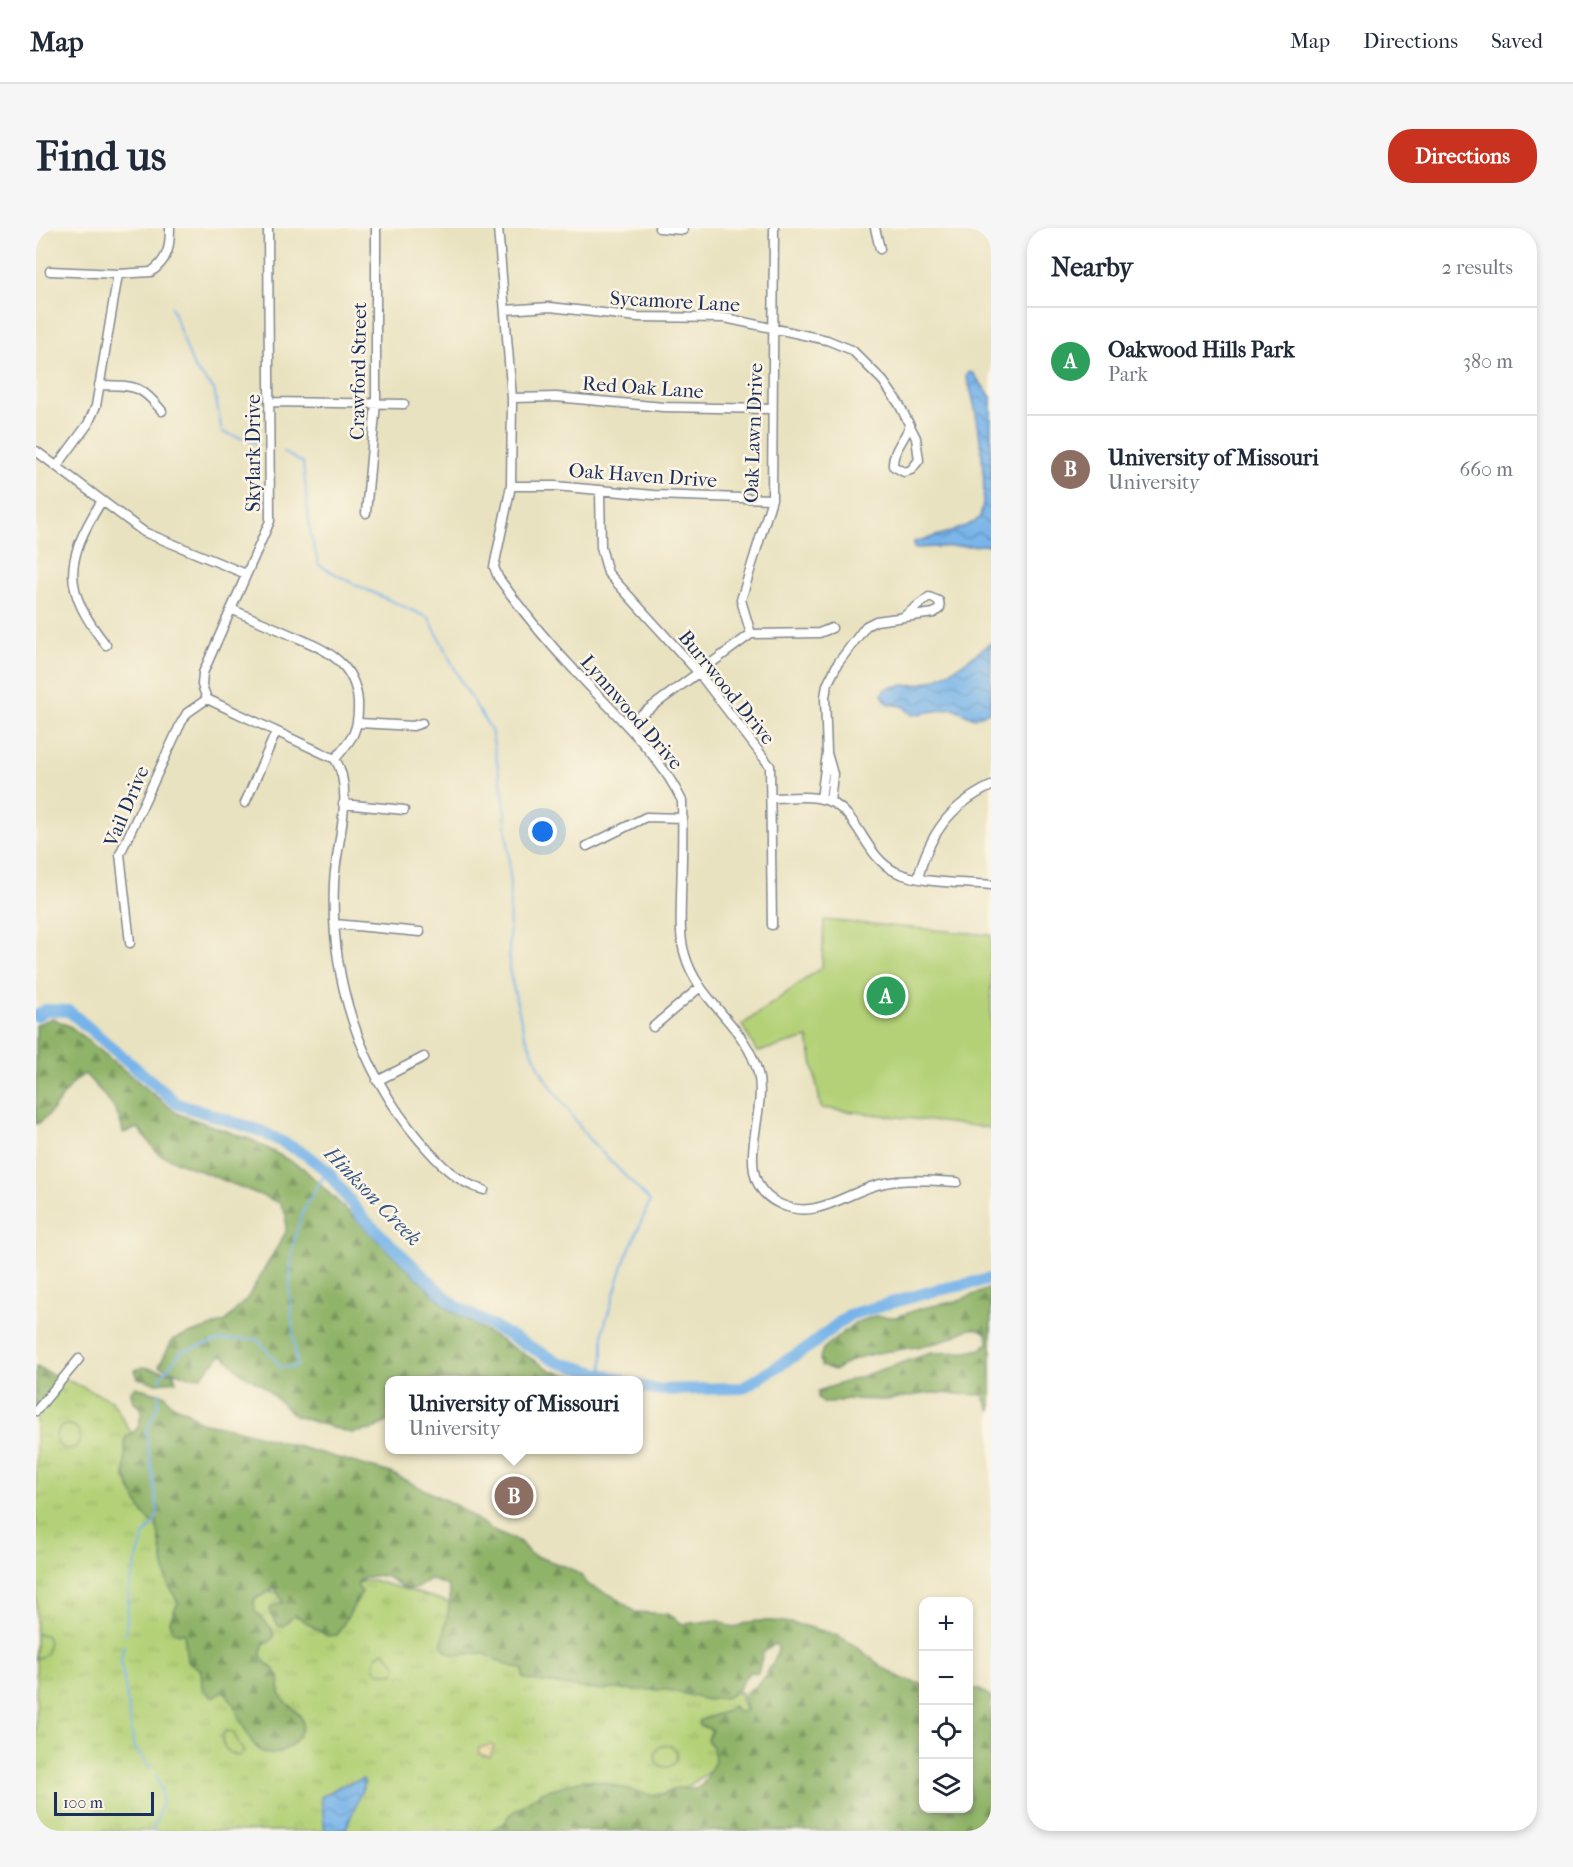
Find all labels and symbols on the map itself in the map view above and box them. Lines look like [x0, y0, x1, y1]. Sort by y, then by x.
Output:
street label: Sycamore Lane [609, 287, 741, 316]
street label: Crawford Street [346, 302, 371, 440]
street label: Oak Lawn Drive [740, 362, 767, 504]
street label: Red Oak Lane [581, 372, 705, 403]
street label: Skylark Drive [242, 394, 265, 512]
street label: Oak Haven Drive [568, 459, 718, 492]
street label: Burrwood Drive [674, 626, 780, 749]
street label: Lynnwood Drive [576, 651, 688, 774]
street label: Vail Drive [99, 762, 154, 851]
your location [528, 817, 557, 846]
pin: A [866, 974, 906, 1018]
water label: Hinkson Creek [319, 1141, 426, 1251]
pin: B [494, 1474, 534, 1518]
scale bar [54, 1789, 154, 1816]

